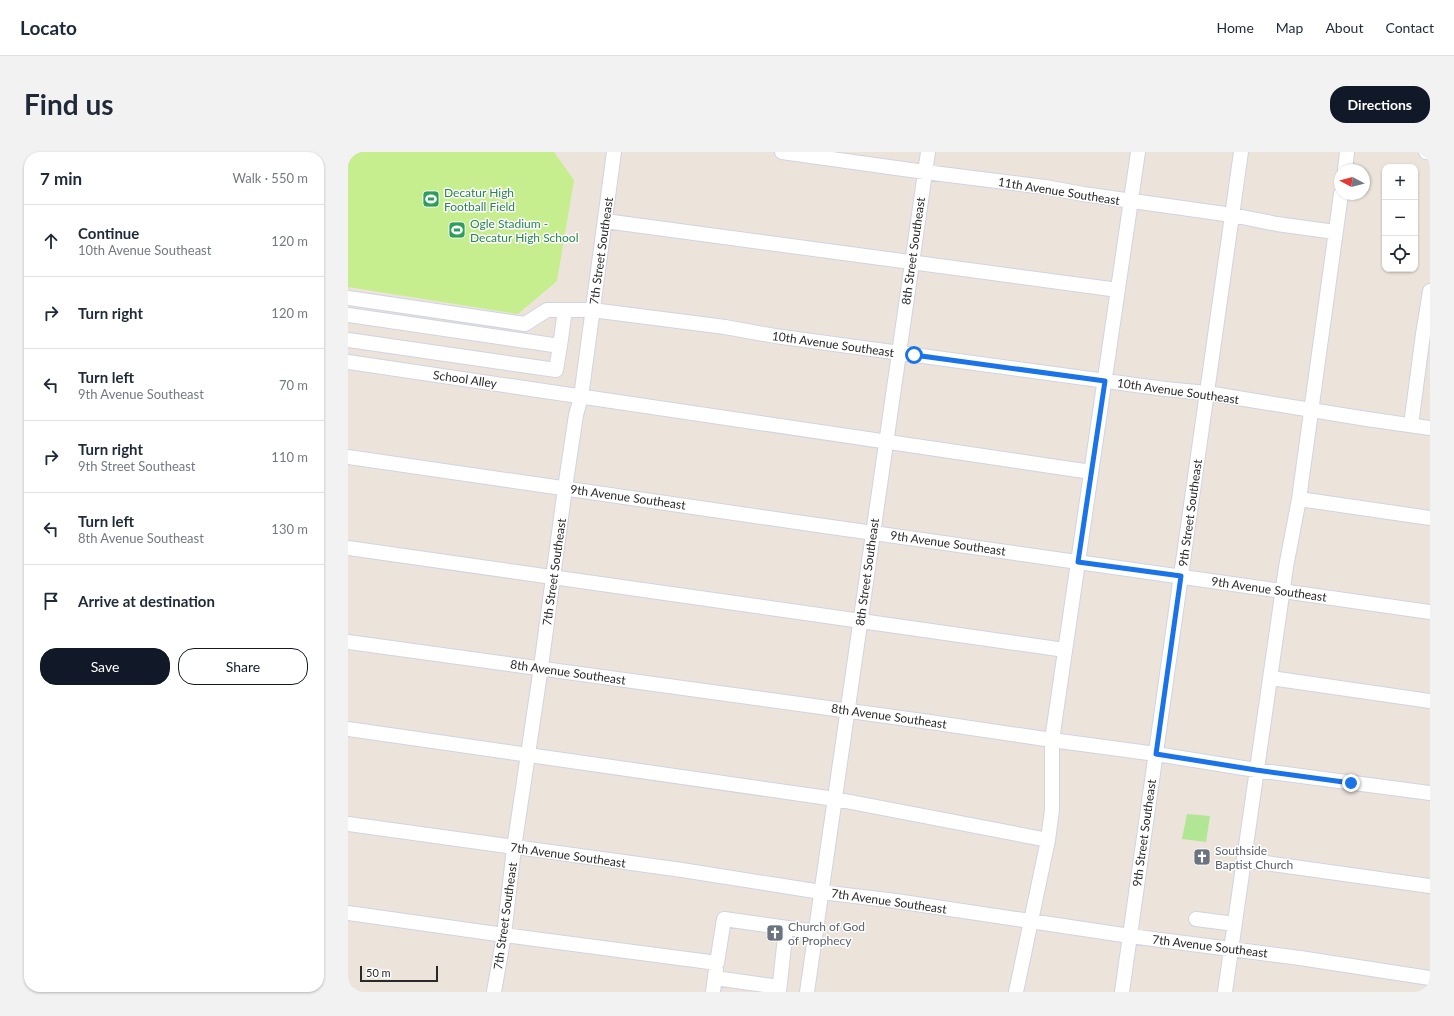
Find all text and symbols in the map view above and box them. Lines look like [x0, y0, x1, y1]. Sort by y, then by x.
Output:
text: Locato [20, 16, 77, 39]
text: Home [1216, 19, 1254, 36]
text: Map [1276, 19, 1303, 36]
text: About [1325, 19, 1363, 36]
text: Contact [1385, 19, 1434, 36]
button: Directions [1330, 86, 1430, 123]
text: Find us [24, 87, 114, 121]
north arrow [1334, 164, 1370, 200]
map controls [1382, 164, 1418, 272]
button: + [1382, 164, 1418, 200]
text: 7 min [40, 168, 82, 189]
text: Walk · 550 m [232, 170, 308, 186]
street label: 11th Avenue Southeast [997, 174, 1122, 208]
place label: Decatur High Football Field [444, 185, 515, 214]
sports icon: Decatur High Football Field [421, 189, 441, 209]
street label: 7th Street Southeast [586, 196, 616, 306]
street label: 8th Street Southeast [898, 196, 928, 306]
button: − [1382, 200, 1418, 236]
place label: Ogle Stadium - Decatur High School [470, 216, 578, 245]
sports icon: Ogle Stadium - Decatur High School [447, 220, 467, 240]
text: Continue [78, 224, 139, 242]
icon: ahead [40, 230, 62, 252]
text: 120 m [271, 233, 308, 249]
button: locate [1382, 236, 1418, 272]
text: 10th Avenue Southeast [78, 242, 211, 258]
icon: right [40, 302, 62, 324]
text: Turn right [78, 304, 143, 322]
text: 120 m [271, 305, 308, 321]
street label: 10th Avenue Southeast [771, 328, 896, 360]
route start [905, 346, 923, 364]
street label: School Alley [432, 367, 499, 391]
text: Turn left [78, 368, 134, 386]
icon: left [40, 374, 62, 396]
street label: 10th Avenue Southeast [1116, 375, 1241, 407]
text: 70 m [279, 377, 308, 393]
text: 9th Avenue Southeast [78, 386, 204, 402]
text: Turn right [78, 440, 143, 458]
icon: right [40, 446, 62, 468]
text: 110 m [271, 449, 308, 465]
text: 9th Street Southeast [78, 458, 196, 474]
street label: 9th Street Southeast [1175, 458, 1205, 568]
street label: 9th Avenue Southeast [569, 481, 687, 513]
text: Turn left [78, 512, 134, 530]
street label: 7th Street Southeast [539, 517, 569, 627]
street label: 8th Street Southeast [852, 517, 882, 627]
icon: left [40, 518, 62, 540]
text: 130 m [271, 521, 308, 537]
street label: 9th Avenue Southeast [889, 527, 1007, 559]
text: 8th Avenue Southeast [78, 530, 204, 546]
street label: 9th Avenue Southeast [1210, 573, 1328, 605]
icon: arrive [40, 590, 62, 612]
text: Arrive at destination [78, 592, 215, 610]
button: Save [40, 648, 170, 685]
button: Share [178, 648, 308, 685]
street label: 8th Avenue Southeast [509, 656, 627, 688]
street label: 8th Avenue Southeast [830, 700, 948, 732]
route end [1342, 774, 1360, 792]
street label: 9th Street Southeast [1129, 778, 1159, 888]
street label: 7th Avenue Southeast [509, 839, 627, 871]
place label: Southside Baptist Church [1215, 843, 1293, 872]
church icon: Southside Baptist Church [1192, 847, 1212, 867]
street label: 7th Street Southeast [490, 861, 520, 971]
street label: 7th Avenue Southeast [830, 885, 948, 917]
place label: Church of God of Prophecy [788, 919, 865, 948]
church icon: Church of God of Prophecy [765, 923, 785, 943]
street label: 7th Avenue Southeast [1151, 931, 1269, 961]
scale bar [360, 964, 438, 983]
text: 50 m [366, 966, 391, 979]

